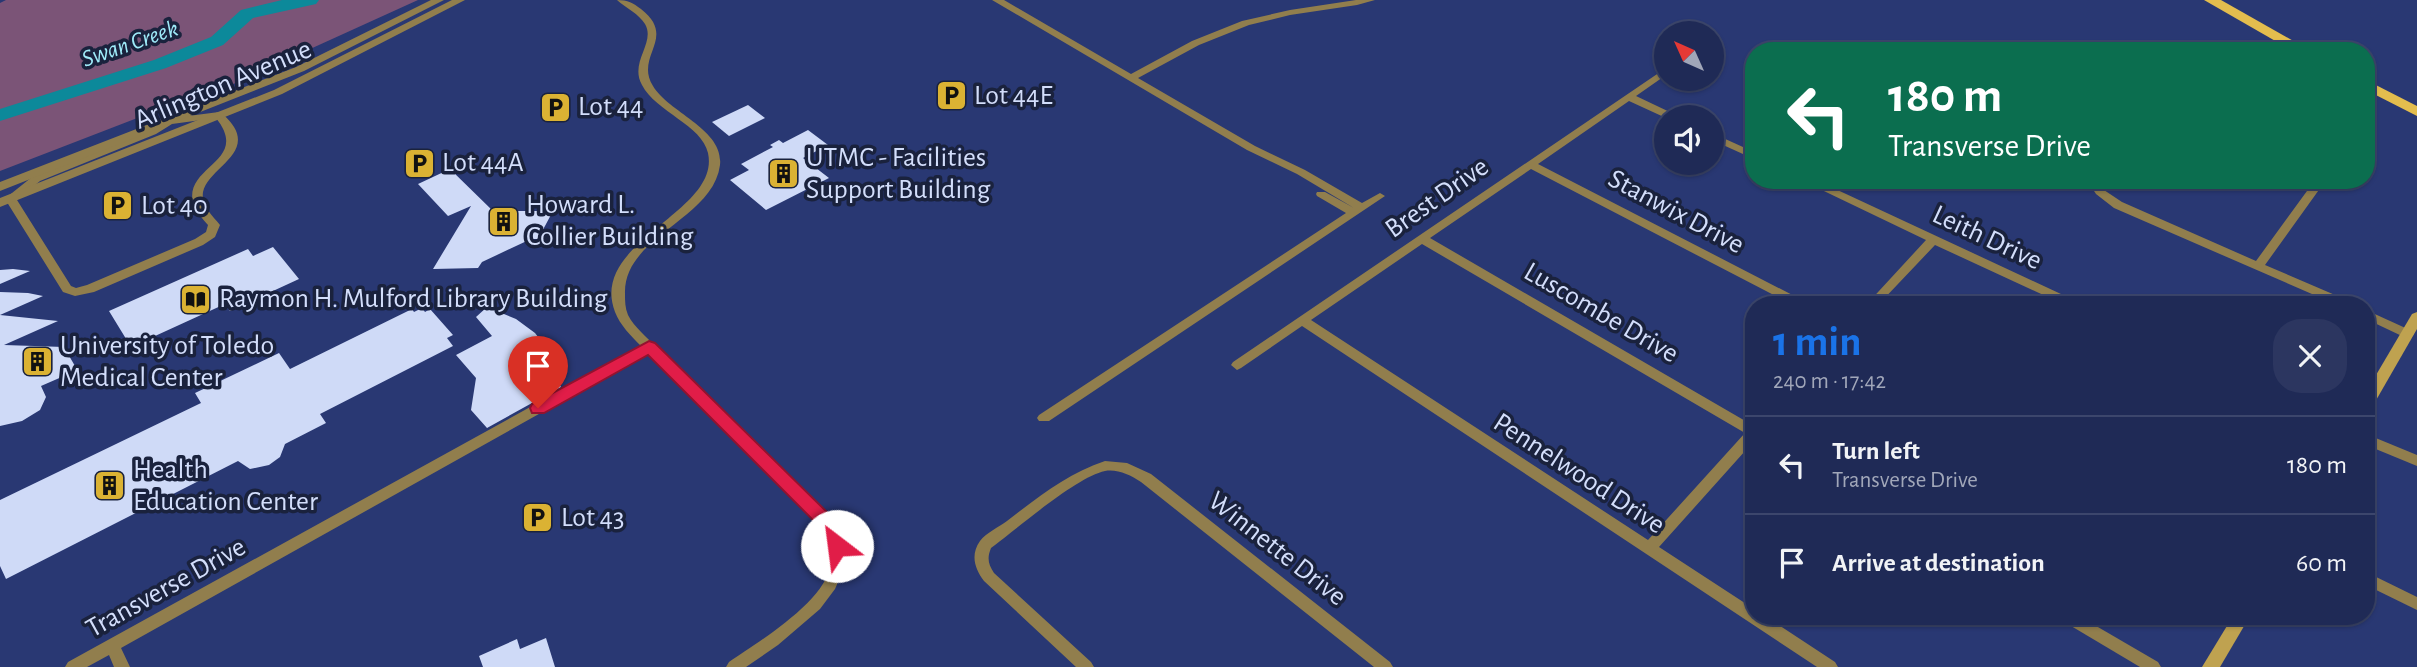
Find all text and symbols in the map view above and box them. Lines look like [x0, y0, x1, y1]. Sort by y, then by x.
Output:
water label: Swan Creek [79, 16, 181, 72]
north arrow [1654, 21, 1724, 91]
map controls [1654, 21, 1724, 175]
street label: Arlington Avenue [130, 35, 316, 135]
icon: left [1773, 70, 1864, 161]
text: 180 m [1888, 72, 2002, 121]
parking icon: Lot 44E [934, 79, 968, 113]
place label: Lot 44E [974, 82, 1053, 110]
parking icon: Lot 44 [538, 90, 572, 124]
place label: Lot 44 [578, 93, 644, 121]
button: sound [1654, 105, 1724, 175]
text: Transverse Drive [1888, 130, 2091, 162]
place label: UTMC - Facilities Support Building [806, 144, 991, 204]
parking icon: Lot 44A [402, 146, 436, 180]
place label: Lot 44A [442, 149, 524, 177]
street label: Brest Drive [1380, 152, 1494, 244]
building icon: UTMC - Facilities Support Building [766, 157, 800, 191]
street label: Stanwix Drive [1603, 165, 1749, 259]
parking icon: Lot 40 [101, 189, 135, 223]
place label: Howard L. Collier Building [526, 191, 694, 251]
place label: Lot 40 [141, 192, 208, 220]
street label: Leith Drive [1928, 201, 2046, 275]
building icon: Howard L. Collier Building [486, 204, 520, 238]
street label: Luscombe Drive [1519, 258, 1683, 368]
library icon: Raymon H. Mulford Library Building [179, 282, 213, 316]
place label: Raymon H. Mulford Library Building [219, 285, 608, 313]
button: close [2273, 319, 2347, 393]
text: 1 min [1773, 321, 1862, 363]
place label: University of Toledo Medical Center [60, 332, 274, 392]
pin [508, 336, 568, 408]
building icon: University of Toledo Medical Center [20, 345, 54, 379]
icon: arrive [519, 347, 557, 385]
text: 240 m · 17:42 [1773, 370, 1886, 393]
street label: Pennelwood Drive [1488, 408, 1670, 540]
text: Turn left [1832, 438, 1920, 464]
icon: left [1773, 446, 1811, 484]
text: 180 m [2287, 452, 2347, 478]
place label: Health Education Center [133, 456, 318, 516]
building icon: Health Education Center [93, 469, 127, 503]
text: Transverse Drive [1832, 469, 1978, 492]
street label: Winnette Drive [1203, 487, 1351, 611]
parking icon: Lot 43 [521, 501, 555, 535]
place label: Lot 43 [561, 504, 625, 532]
position arrow [800, 509, 874, 583]
street label: Transverse Drive [82, 533, 250, 643]
icon: arrive [1773, 544, 1811, 582]
text: Arrive at destination [1832, 550, 2045, 576]
text: 60 m [2296, 550, 2347, 576]

